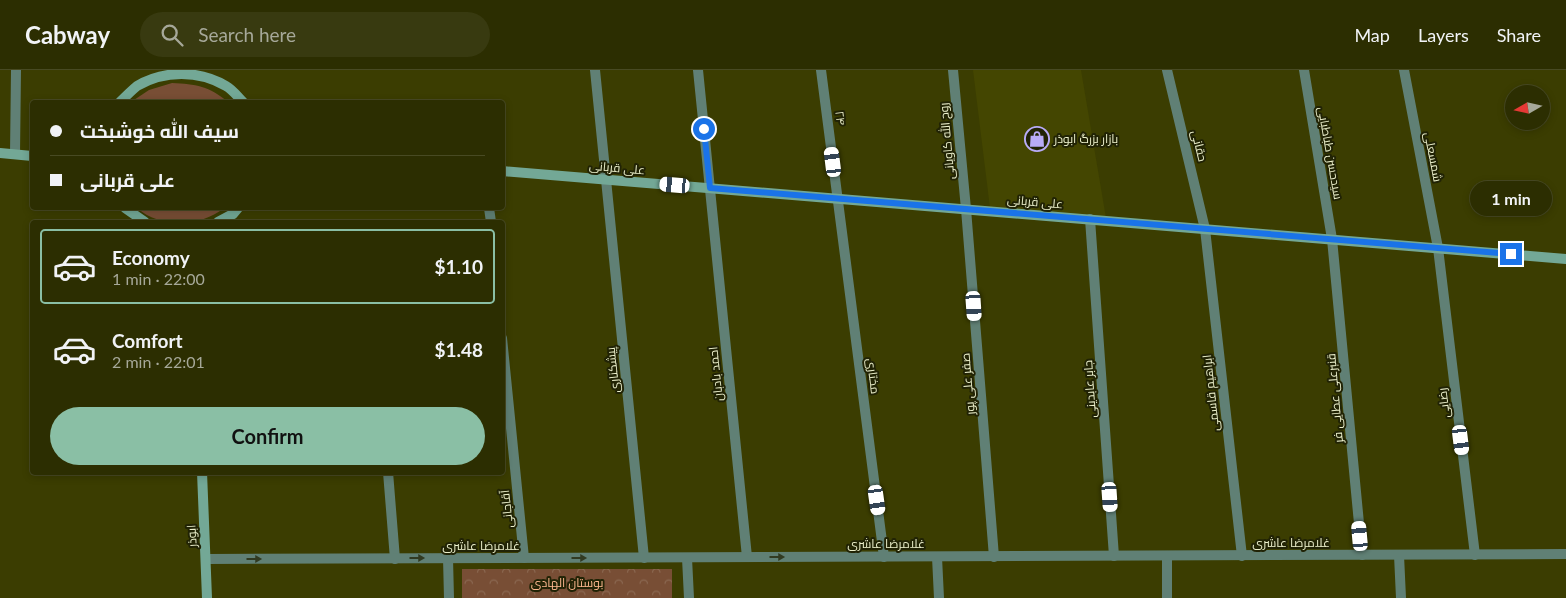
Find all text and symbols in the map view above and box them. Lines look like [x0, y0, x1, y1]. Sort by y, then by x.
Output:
search box [140, 12, 490, 57]
text: Cabway [25, 20, 110, 49]
icon: search [158, 21, 186, 49]
text: Search here [198, 23, 296, 46]
text: Map [1354, 24, 1390, 46]
text: Layers [1418, 24, 1469, 46]
text: Share [1497, 24, 1541, 46]
north arrow [1505, 85, 1550, 130]
map controls [1505, 85, 1550, 130]
street label: روح الله کاویانی [936, 102, 958, 180]
street label: سیدحسن طباطبایی [1315, 105, 1346, 201]
street label: ۲۴ [832, 110, 849, 126]
route start [693, 118, 715, 140]
text: سیف الله خوشبخت [80, 119, 239, 142]
shop icon: بازار بزرگ ابوذر [1024, 126, 1050, 152]
street label: حقانی [1188, 129, 1211, 163]
place label: بازار بزرگ ابوذر [1053, 131, 1118, 146]
street label: شمسعلی [1421, 131, 1446, 183]
car [823, 146, 842, 178]
street label: علی قربانی [589, 158, 646, 177]
text: علی قربانی [80, 168, 175, 191]
car [659, 176, 690, 194]
callout: 1 min [1470, 181, 1552, 216]
text: 1 min [1491, 189, 1531, 208]
street label: علی قربانی [1007, 192, 1064, 211]
route end [1500, 243, 1522, 265]
icon: car [52, 244, 97, 289]
text: Economy [112, 246, 190, 269]
text: $1.10 [434, 255, 483, 278]
text: 1 min · 22:00 [112, 269, 205, 288]
car [965, 291, 982, 321]
icon: car [52, 327, 97, 372]
text: Comfort [112, 329, 183, 352]
text: $1.48 [434, 338, 483, 361]
street label: پیشکناری [603, 345, 624, 394]
street label: احمد بادبان [705, 346, 726, 402]
text: 2 min · 22:01 [112, 352, 205, 371]
street label: صفر علی پور [957, 352, 980, 417]
street label: قنبرعلی عطایی فر [1323, 353, 1346, 444]
street label: ابراهیم قاسمی [1199, 354, 1223, 432]
street label: مختاری [864, 357, 883, 395]
street label: جابر عابدینی [1080, 360, 1099, 418]
street label: رضایی [1434, 387, 1453, 419]
button: Confirm [50, 407, 485, 465]
car [1451, 424, 1470, 456]
car [1101, 482, 1118, 512]
car [867, 484, 886, 516]
street label: آقاجانی [497, 489, 516, 529]
car [1351, 520, 1368, 552]
street label: ابوذر [183, 524, 200, 549]
street label: غلامرضا عاشری [1252, 535, 1330, 550]
street label: غلامرضا عاشری [847, 536, 925, 551]
street label: غلامرضا عاشری [442, 538, 520, 553]
one-way arrow [769, 553, 785, 561]
one-way arrow [409, 554, 425, 562]
one-way arrow [572, 554, 588, 562]
one-way arrow [247, 555, 263, 563]
park label: بوستان الهادی [531, 575, 603, 590]

